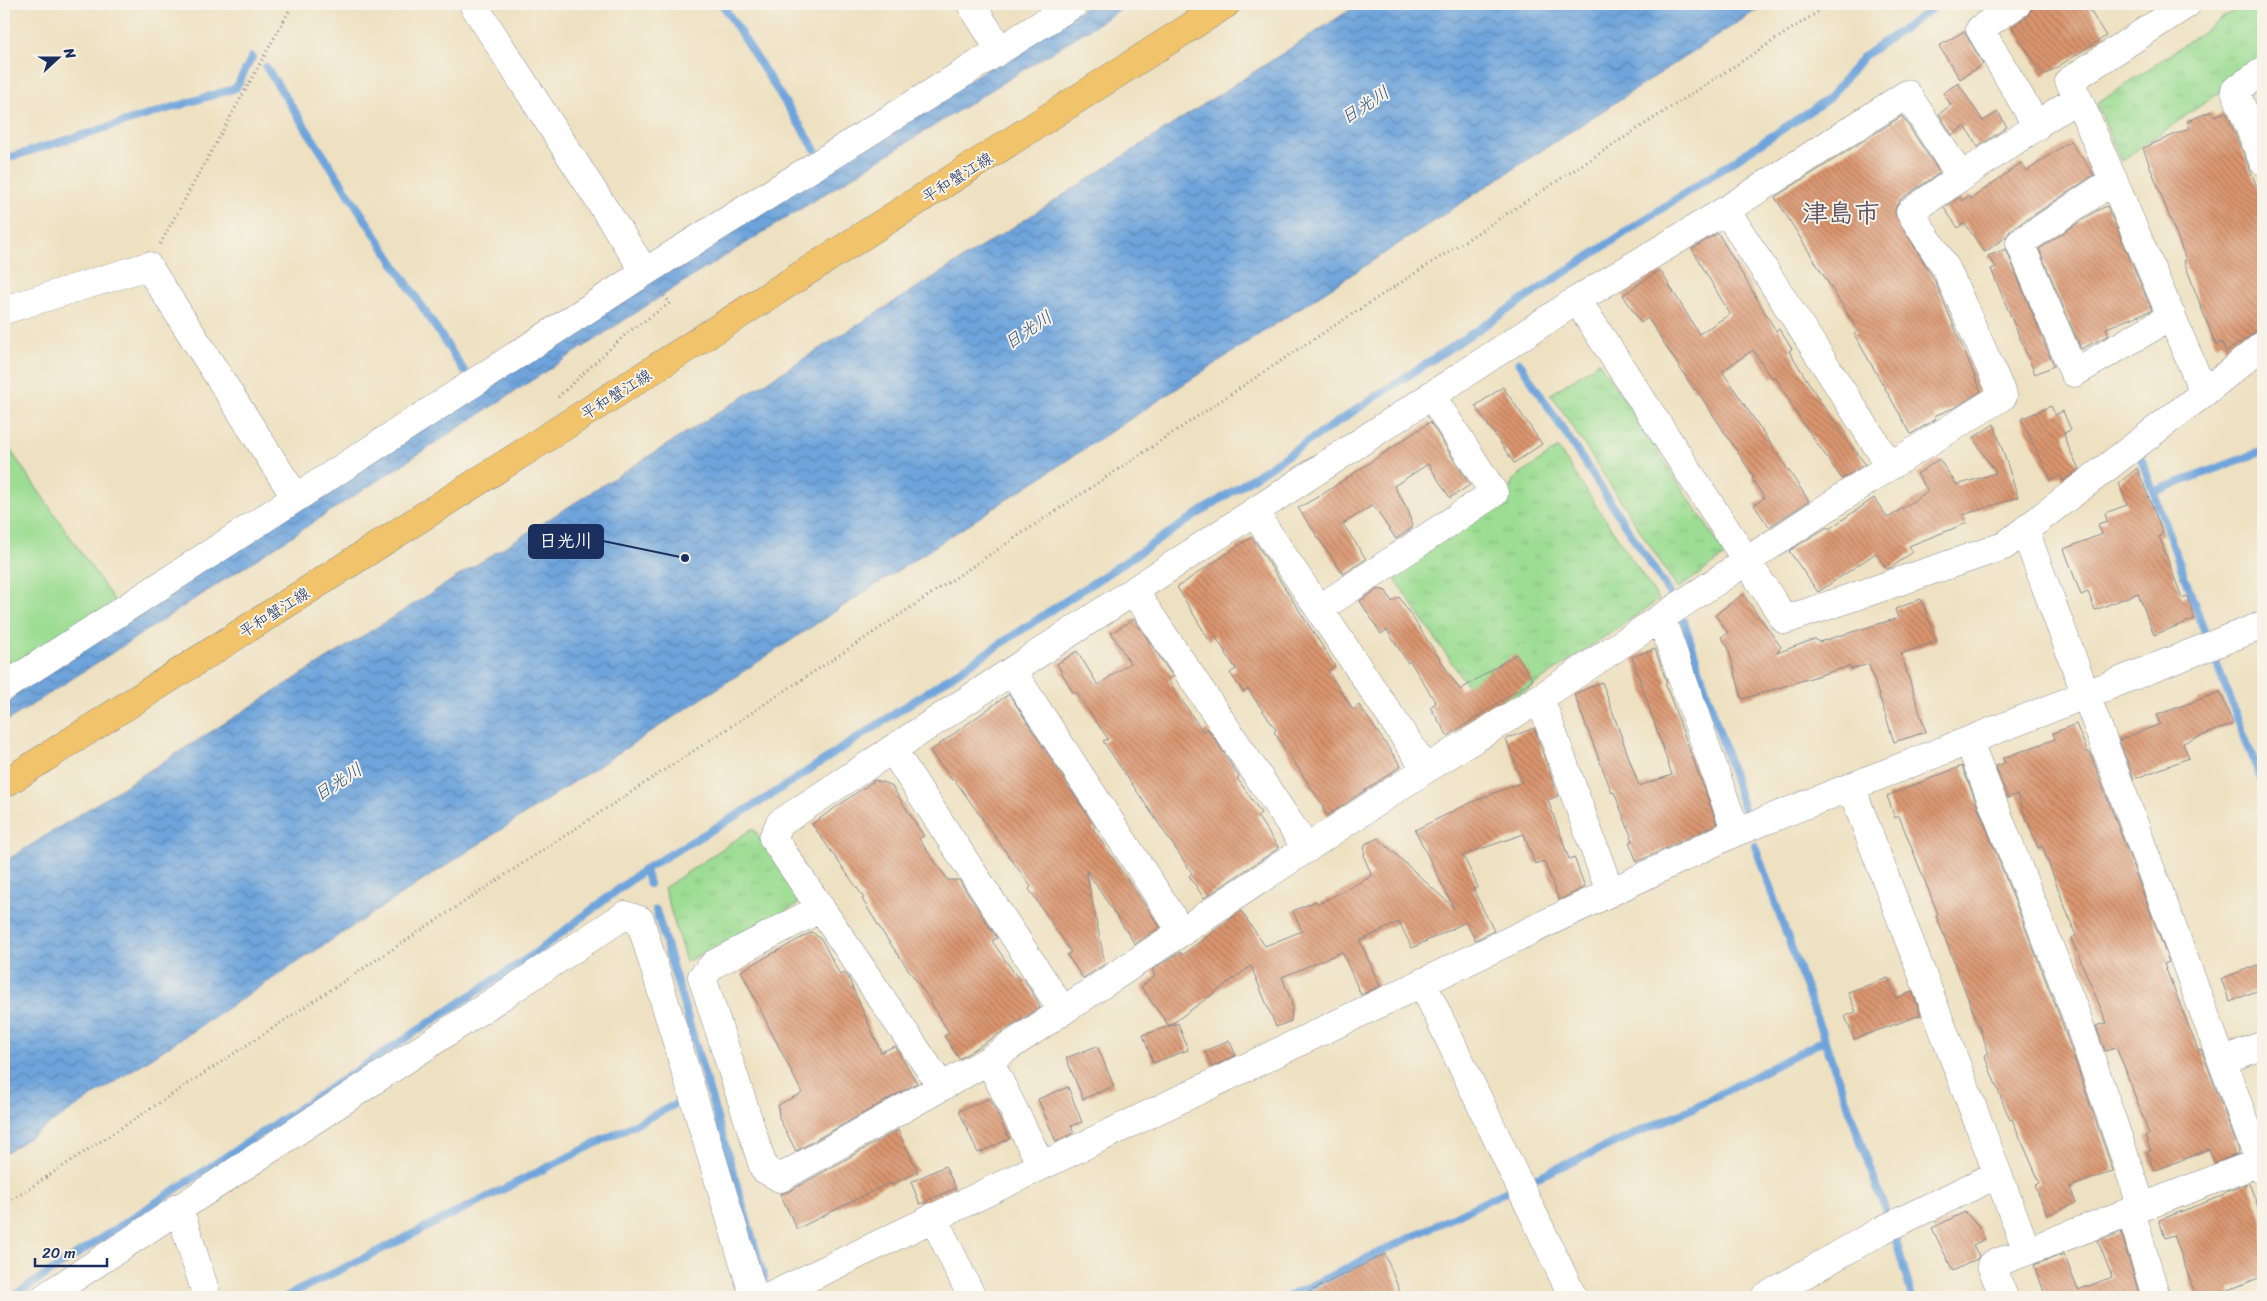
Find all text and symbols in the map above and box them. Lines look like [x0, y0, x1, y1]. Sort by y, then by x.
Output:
north arrow [32, 32, 82, 82]
text: N [56, 44, 83, 63]
water label: 日光川 [1334, 77, 1396, 133]
street label: 平和蟹江線 [916, 144, 999, 211]
district label: 津島市 [1802, 190, 1880, 236]
water label: 日光川 [997, 302, 1059, 358]
street label: 平和蟹江線 [575, 361, 658, 428]
callout: 日光川 [529, 525, 603, 558]
text: 日光川 [539, 525, 593, 557]
street label: 平和蟹江線 [233, 579, 316, 646]
water label: 日光川 [307, 754, 369, 810]
scale bar [35, 1236, 108, 1268]
text: 20 m [42, 1240, 76, 1266]

